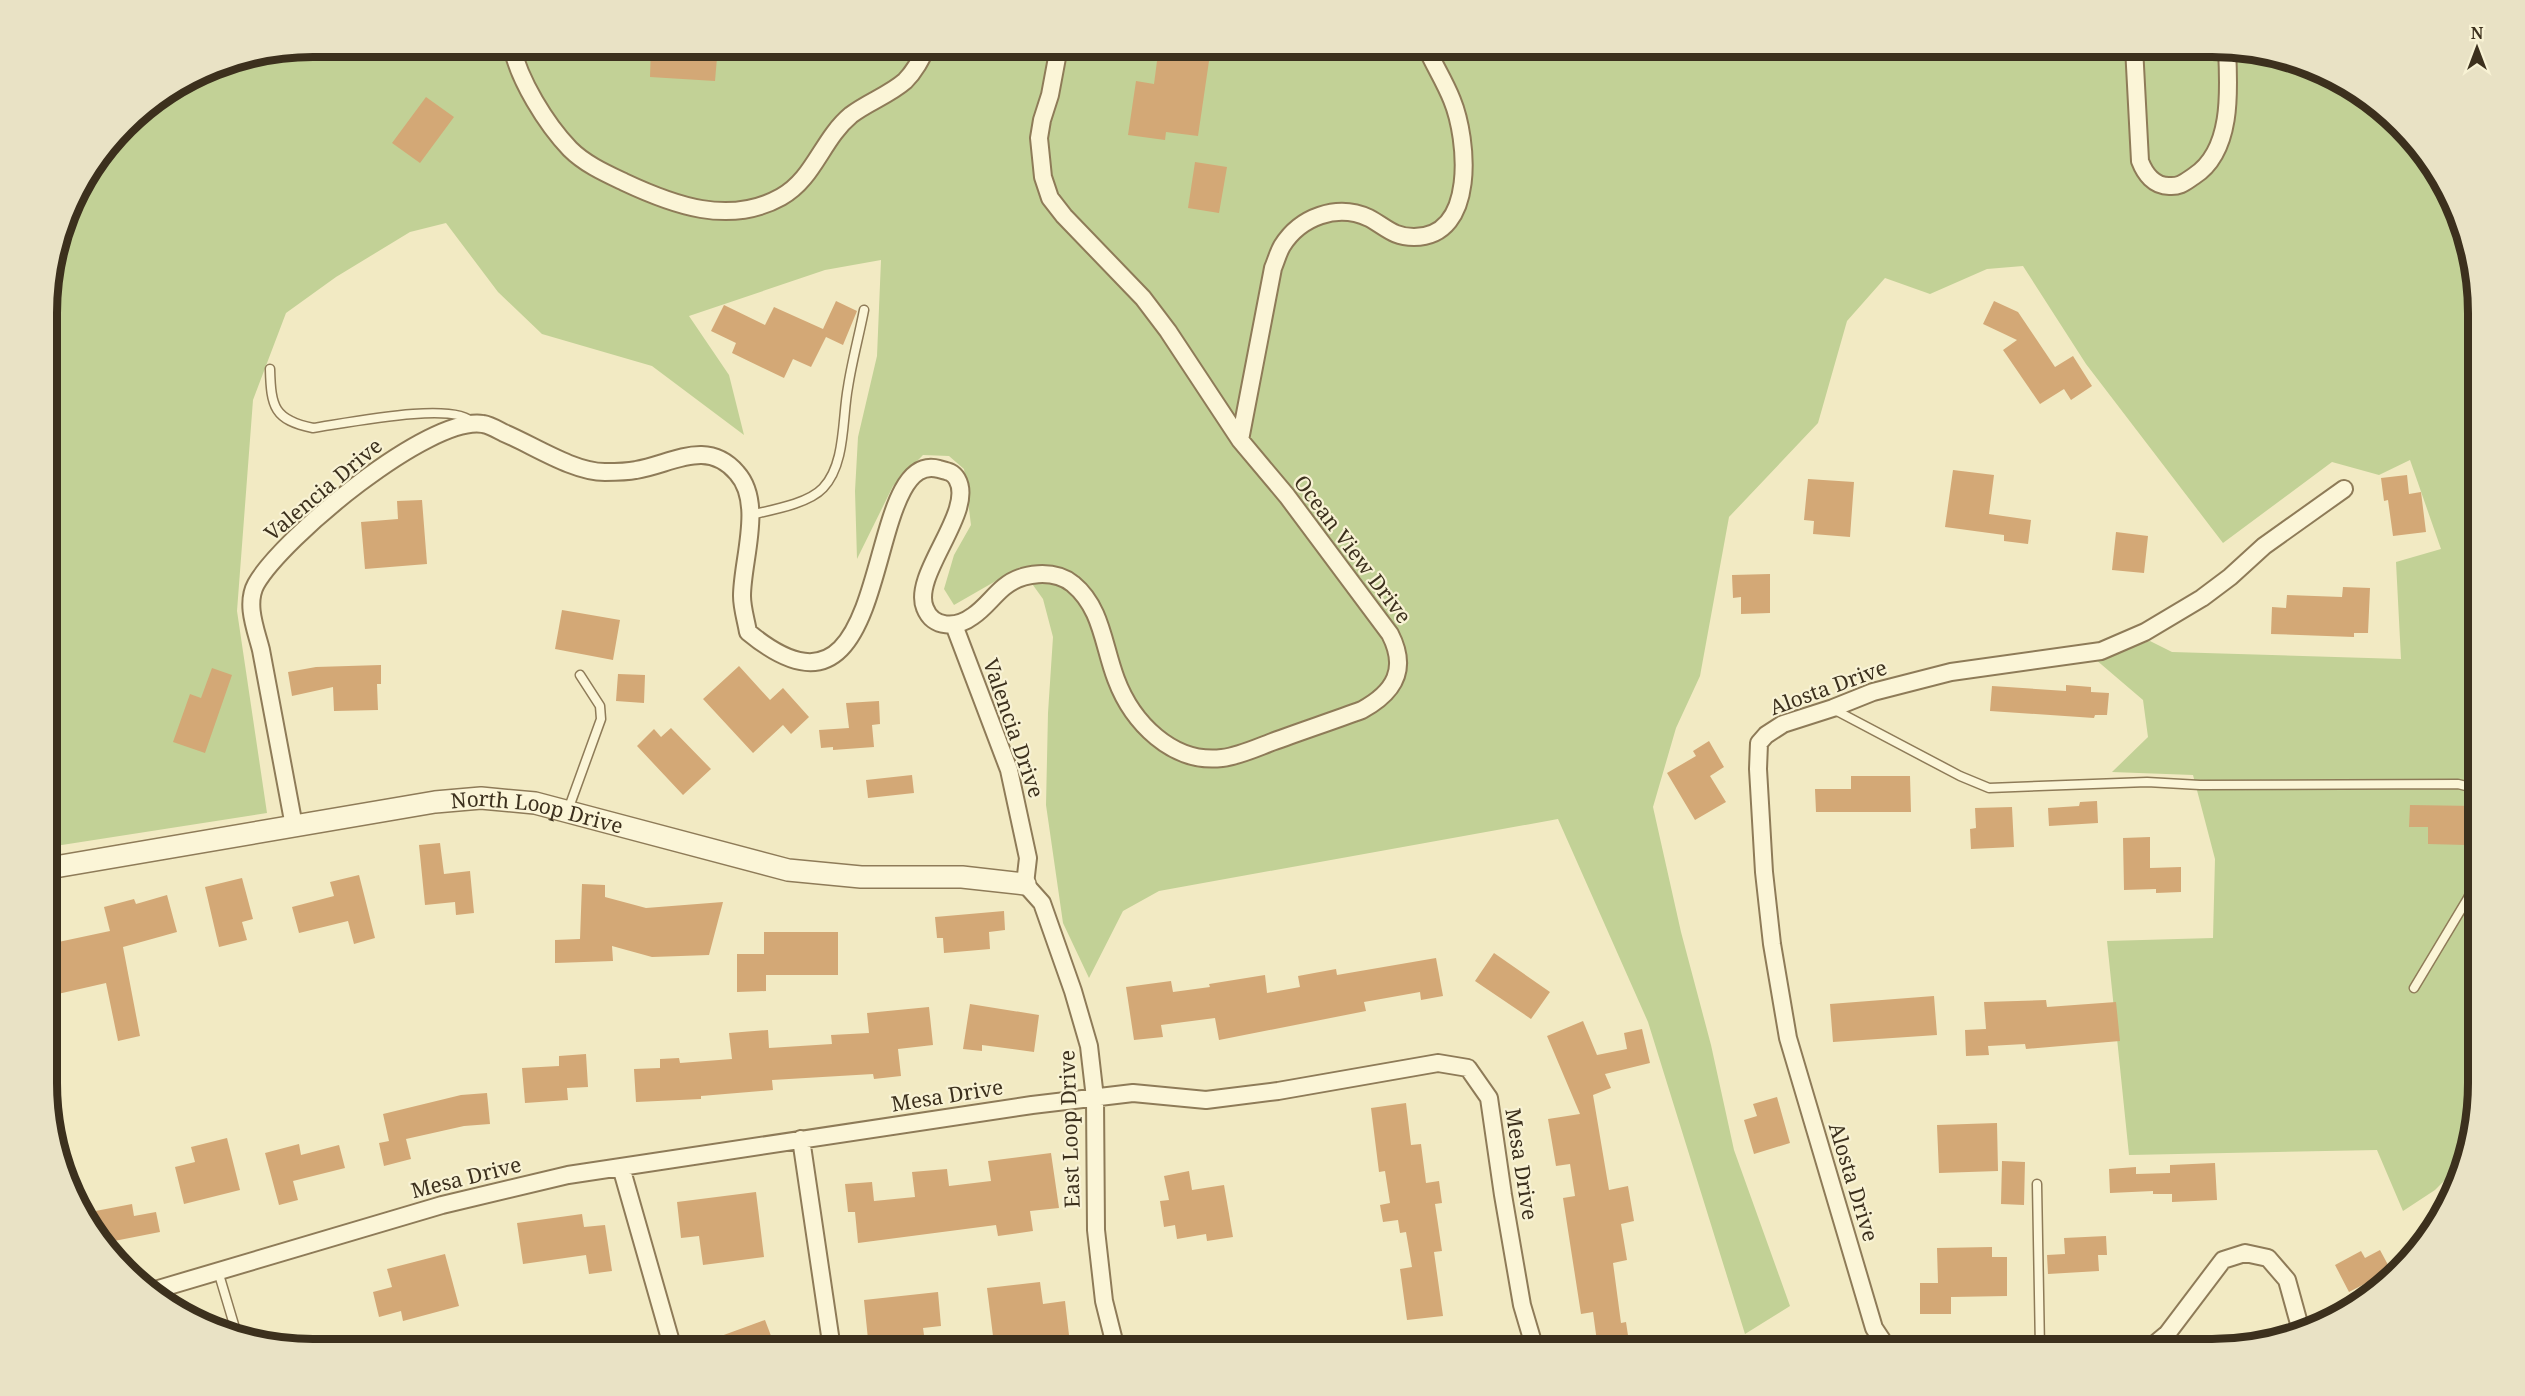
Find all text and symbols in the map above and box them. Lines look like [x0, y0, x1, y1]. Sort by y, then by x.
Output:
north arrow [2447, 18, 2507, 78]
text: N [2471, 22, 2484, 44]
street label: Valencia Drive [258, 431, 388, 547]
street label: Ocean View Drive [1288, 469, 1418, 629]
street label: Alosta Drive [1765, 653, 1891, 721]
street label: Valencia Drive [977, 655, 1051, 801]
street label: North Loop Drive [449, 784, 626, 840]
street label: East Loop Drive [1052, 1049, 1086, 1209]
street label: Mesa Drive [889, 1072, 1005, 1118]
street label: Mesa Drive [1499, 1106, 1545, 1222]
street label: Alosta Drive [1823, 1119, 1885, 1245]
street label: Mesa Drive [408, 1150, 524, 1204]

